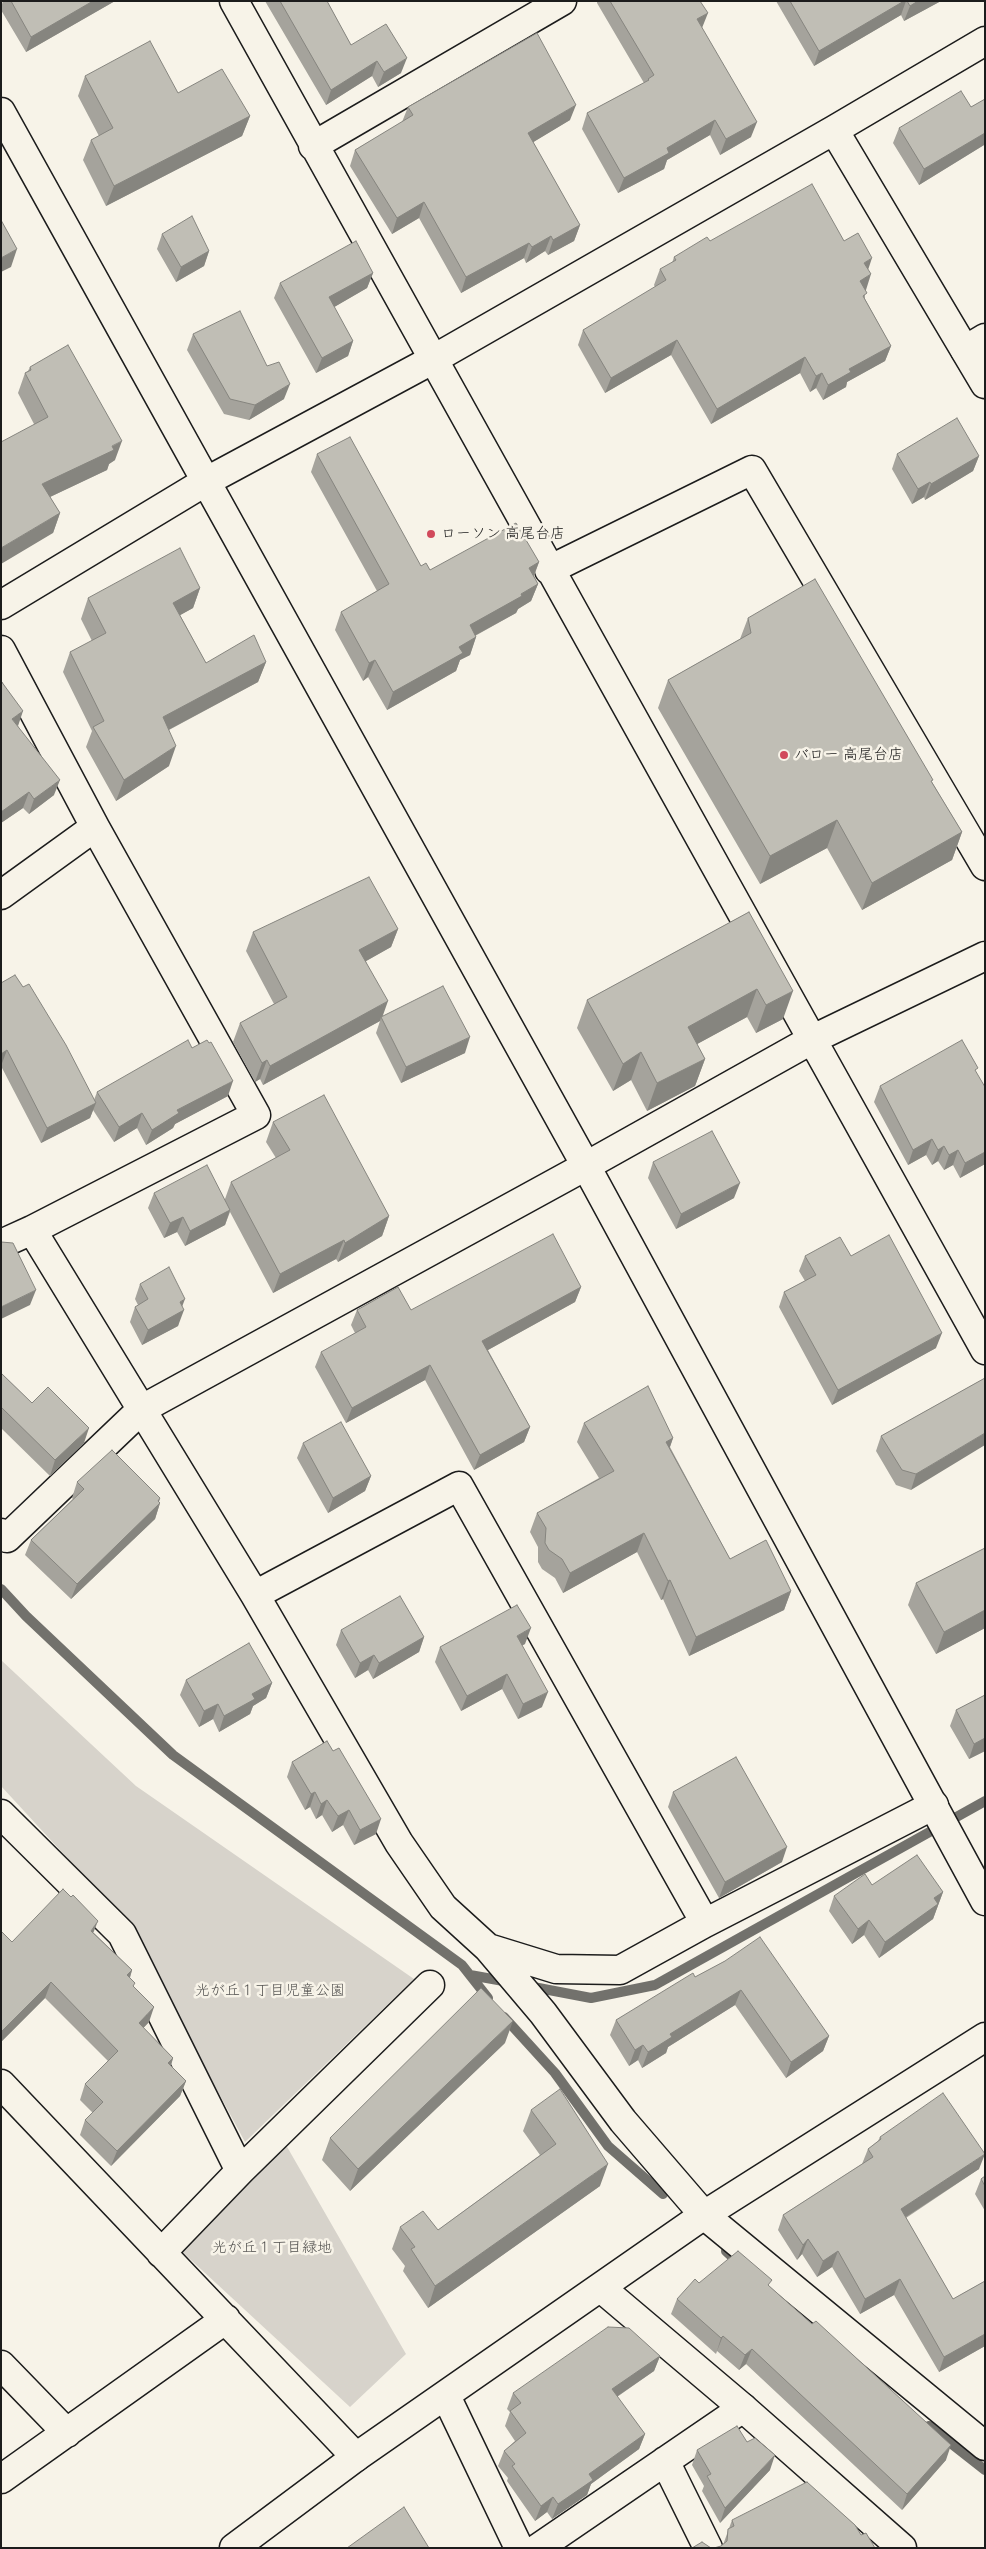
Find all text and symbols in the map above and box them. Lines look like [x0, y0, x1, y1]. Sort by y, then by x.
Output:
place label: ローソン 高尾台店 [441, 525, 565, 543]
marker: ローソン 高尾台店 [425, 528, 437, 540]
place label: バロー 高尾台店 [794, 746, 903, 764]
marker: バロー 高尾台店 [778, 749, 790, 761]
park label: 光が丘１丁目児童公園 [195, 1982, 345, 2000]
park label: 光が丘１丁目緑地 [212, 2239, 332, 2257]

